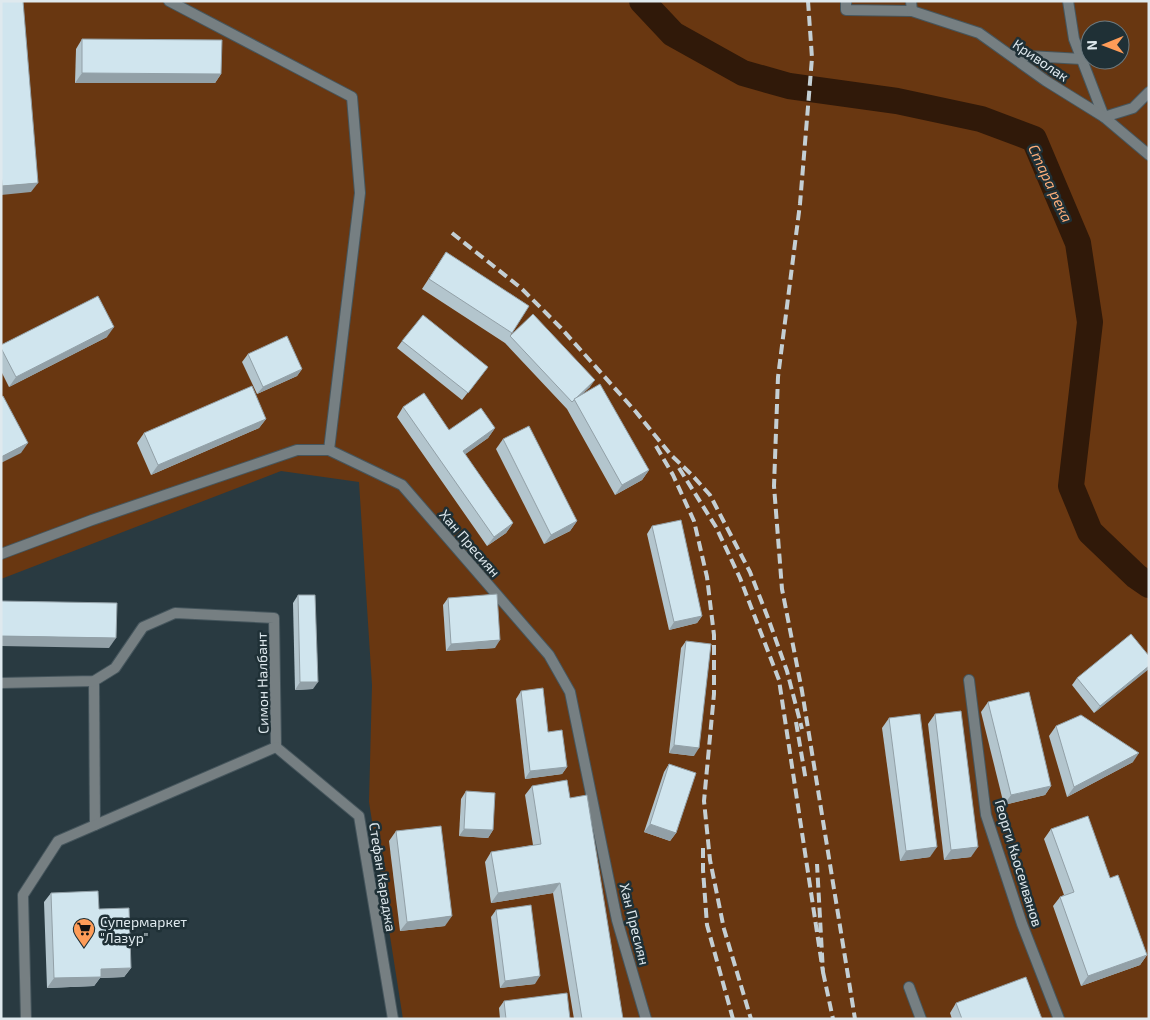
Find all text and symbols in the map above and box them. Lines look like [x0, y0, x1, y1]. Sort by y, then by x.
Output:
north arrow [1080, 20, 1130, 70]
street label: Криволак [1010, 35, 1072, 85]
text: N [1083, 40, 1100, 50]
water label: Стара река [1025, 141, 1077, 225]
street label: Хан Пресиян [436, 506, 504, 580]
street label: Симон Налбант [253, 632, 271, 734]
street label: Георги Кьосеиванов [992, 797, 1046, 929]
street label: Стефан Караджа [366, 821, 400, 933]
street label: Хан Пресиян [617, 881, 653, 967]
place label: Супермаркет "Лазур" [100, 913, 187, 946]
supermarket icon: Супермаркет "Лазур" [72, 917, 96, 948]

